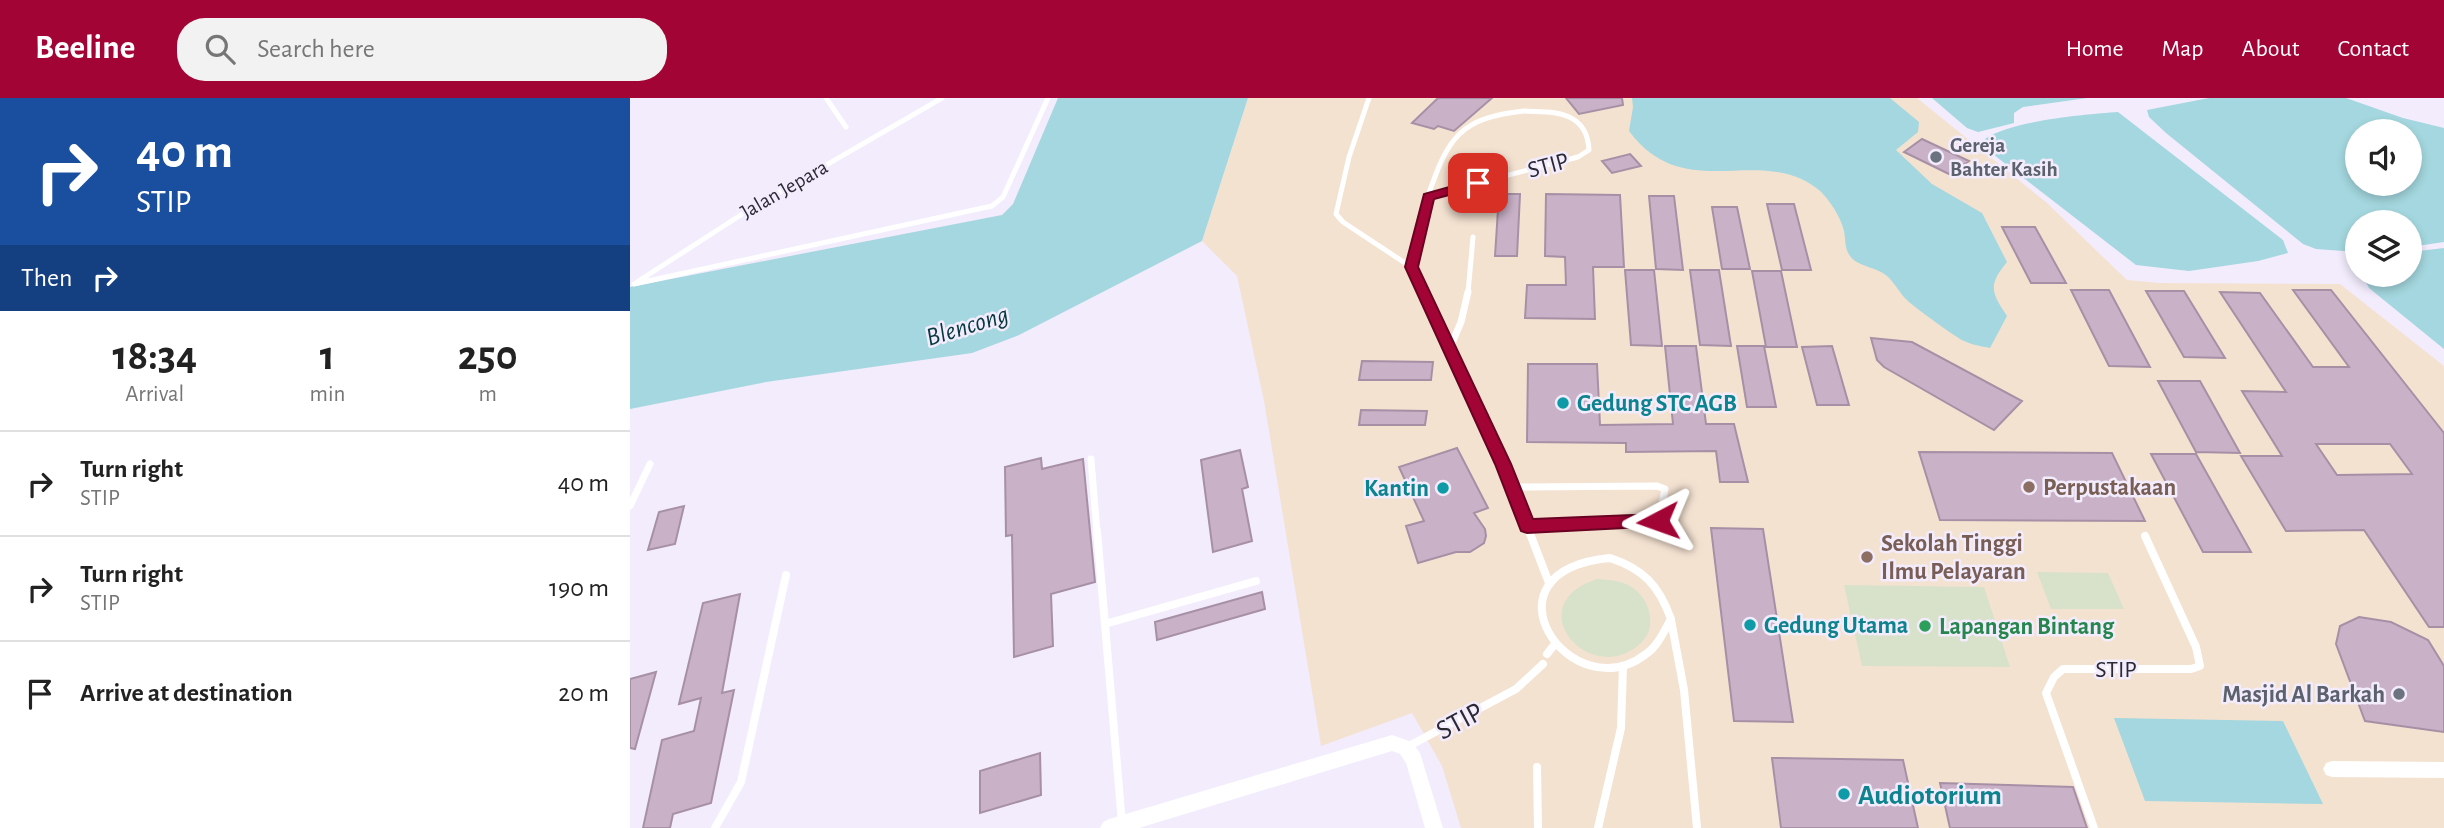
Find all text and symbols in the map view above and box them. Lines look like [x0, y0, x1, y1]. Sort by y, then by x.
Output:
search box [177, 18, 667, 81]
icon: search [201, 30, 239, 68]
text: Beeline [35, 32, 135, 65]
text: Search here [257, 36, 375, 62]
text: Home [2066, 37, 2124, 61]
text: Map [2162, 37, 2204, 61]
text: About [2242, 37, 2299, 61]
text: Contact [2337, 37, 2409, 61]
map controls [2345, 119, 2422, 287]
button: sound [2345, 119, 2422, 196]
icon: right [21, 126, 112, 217]
text: 40 m [136, 128, 233, 177]
place label: Gereja Bahter Kasih [1950, 135, 2058, 180]
street label: STIP [1525, 149, 1571, 183]
marker: Gereja Bahter Kasih [1928, 149, 1944, 165]
pin [1448, 153, 1508, 213]
street label: Jalan Jepara [737, 156, 832, 223]
icon: arrive [1459, 164, 1497, 202]
text: STIP [136, 186, 192, 218]
button: layers [2345, 210, 2422, 287]
icon: right [86, 259, 124, 297]
text: Then [21, 265, 72, 291]
water label: Blencong [923, 301, 1012, 351]
text: 18:34 [112, 335, 197, 377]
text: 1 [320, 335, 335, 377]
text: 250 [458, 335, 518, 377]
text: Arrival [125, 383, 184, 406]
text: min [310, 383, 345, 406]
text: m [478, 383, 497, 406]
place label: Gedung STC AGB [1577, 392, 1737, 416]
marker: Gedung STC AGB [1555, 395, 1571, 411]
text: Turn right [80, 456, 183, 482]
icon: right [21, 465, 59, 503]
text: 40 m [558, 470, 609, 496]
place label: Perpustakaan [2043, 476, 2176, 500]
place label: Kantin [1364, 477, 1429, 501]
marker: Perpustakaan [2021, 479, 2037, 495]
marker: Kantin [1435, 480, 1451, 496]
position arrow [1621, 484, 1695, 558]
text: STIP [80, 487, 120, 510]
place label: Sekolah Tinggi Ilmu Pelayaran [1881, 532, 2026, 584]
marker: Sekolah Tinggi Ilmu Pelayaran [1859, 549, 1875, 565]
text: Turn right [80, 561, 183, 587]
icon: right [21, 570, 59, 608]
text: 190 m [549, 575, 609, 601]
text: STIP [80, 592, 120, 615]
place label: Gedung Utama [1764, 614, 1908, 638]
place label: Lapangan Bintang [1939, 615, 2115, 639]
marker: Gedung Utama [1742, 617, 1758, 633]
marker: Lapangan Bintang [1917, 618, 1933, 634]
street label: STIP [2095, 658, 2137, 682]
icon: arrive [21, 675, 59, 713]
text: Arrive at destination [80, 680, 293, 706]
text: 20 m [558, 680, 609, 706]
place label: Masjid Al Barkah [2222, 683, 2385, 707]
marker: Masjid Al Barkah [2391, 686, 2407, 702]
street label: STIP [1432, 698, 1488, 746]
place label: Audiotorium [1858, 782, 2002, 810]
marker: Audiotorium [1836, 786, 1852, 802]

